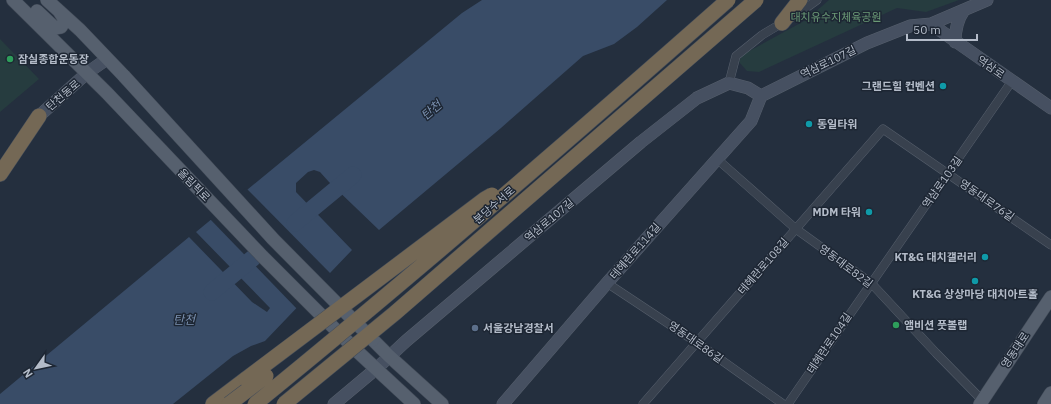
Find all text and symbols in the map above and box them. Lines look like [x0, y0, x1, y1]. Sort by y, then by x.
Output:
park label: 대치유수지체육공원 [790, 10, 882, 24]
scale bar [907, 16, 977, 42]
text: 50 m [913, 22, 941, 37]
street label: 역삼로107길 [798, 42, 858, 82]
place label: 잠실종합운동장 [18, 52, 89, 66]
street label: 역삼로 [975, 53, 1007, 81]
marker: 잠실종합운동장 [5, 54, 15, 64]
street label: 탄천동로 [43, 76, 83, 114]
place label: 그랜드힐 컨벤션 [862, 79, 935, 93]
marker: 그랜드힐 컨벤션 [938, 81, 948, 91]
water label: 탄천 [418, 96, 446, 123]
place label: 동일타워 [817, 117, 857, 131]
marker: 동일타워 [804, 119, 814, 129]
street label: 역삼로103길 [919, 153, 965, 211]
street label: 올림픽로 [175, 166, 213, 204]
street label: 영동대로76길 [957, 176, 1017, 224]
street label: 분당수서로 [470, 183, 518, 227]
street label: 역삼로107길 [521, 195, 577, 245]
place label: MDM 타워 [812, 205, 861, 219]
marker: MDM 타워 [864, 207, 874, 217]
street label: 테헤란로114길 [607, 220, 663, 282]
street label: 테헤란로108길 [735, 235, 791, 297]
street label: 영동대로82길 [816, 241, 876, 291]
place label: KT&G 대치갤러리 [894, 250, 977, 264]
marker: KT&G 대치갤러리 [980, 252, 990, 262]
marker: KT&G 상상마당 대치아트홀 [970, 276, 980, 286]
place label: KT&G 상상마당 대치아트홀 [912, 287, 1038, 301]
street label: 테헤란로104길 [804, 310, 854, 376]
water label: 탄천 [173, 312, 197, 327]
street label: 영동대로86길 [666, 318, 726, 366]
place label: 앰비션 풋볼랩 [904, 318, 967, 332]
marker: 앰비션 풋볼랩 [891, 320, 901, 330]
place label: 서울강남경찰서 [483, 321, 554, 335]
marker: 서울강남경찰서 [470, 323, 480, 333]
street label: 영동대로 [998, 329, 1032, 371]
north arrow [16, 348, 56, 388]
text: N [20, 366, 36, 381]

